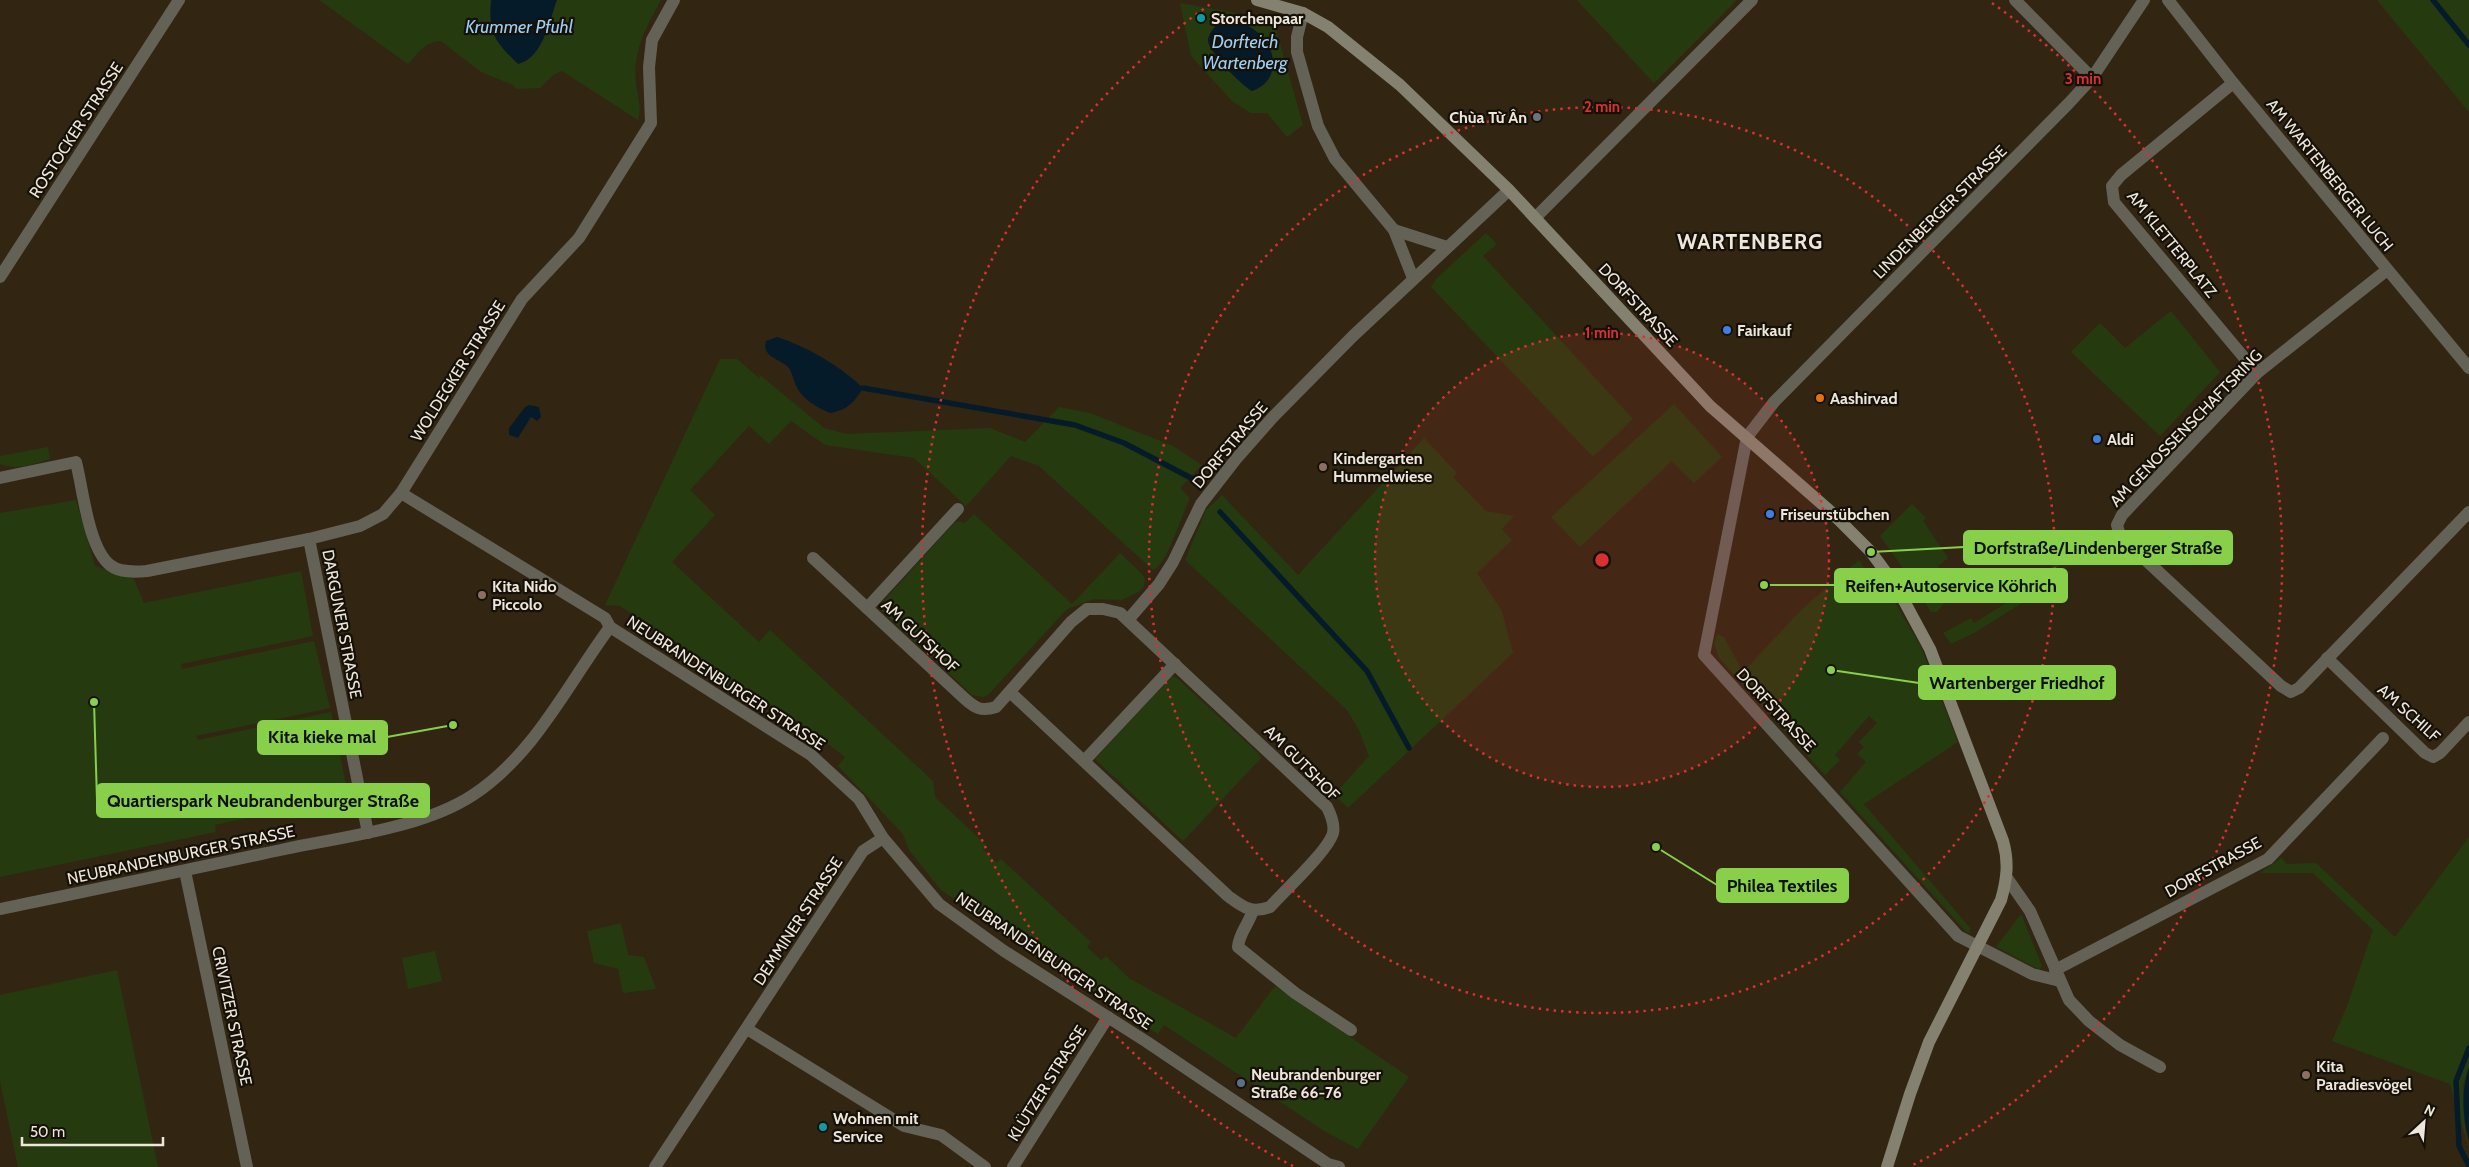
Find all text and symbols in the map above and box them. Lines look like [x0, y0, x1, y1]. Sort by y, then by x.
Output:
place label: Storchenpaar [1211, 9, 1304, 28]
marker: Storchenpaar [1195, 12, 1207, 24]
water label: Krummer Pfuhl [465, 16, 574, 38]
water label: Dorfteich Wartenberg [1203, 31, 1288, 74]
street label: ROSTOCKER STRASSE [25, 59, 127, 201]
text: 3 min [2065, 70, 2101, 88]
street label: AM WARTENBERGER LUCH [2263, 95, 2397, 255]
text: 2 min [1584, 98, 1620, 116]
place label: Chùa Từ Ân [1449, 108, 1527, 127]
marker: Chùa Từ Ân [1531, 111, 1543, 123]
street label: LINDENBERGER STRASSE [1869, 141, 2011, 283]
street label: AM KLETTERPLATZ [2123, 187, 2221, 301]
district label: WARTENBERG [1677, 229, 1823, 254]
street label: DORFSTRASSE [1595, 259, 1681, 351]
street label: WOLDEGKER STRASSE [407, 297, 509, 445]
place label: Fairkauf [1737, 321, 1792, 340]
text: 1 min [1585, 324, 1619, 342]
marker: Fairkauf [1721, 324, 1733, 336]
street label: AM GENOSSENSCHAFTSRING [2106, 346, 2266, 510]
place label: Aashirvad [1830, 389, 1898, 408]
marker: Aashirvad [1814, 392, 1826, 404]
street label: DORFSTRASSE [1188, 398, 1272, 492]
place label: Aldi [2107, 430, 2134, 449]
marker: Aldi [2091, 433, 2103, 445]
place label: Kindergarten Hummelwiese [1333, 449, 1432, 486]
marker: Kindergarten Hummelwiese [1317, 461, 1329, 473]
place label: Friseurstübchen [1780, 505, 1889, 524]
marker: Friseurstübchen [1764, 508, 1776, 520]
callout: Dorfstraße/Lindenberger Straße [1964, 531, 2232, 564]
text: Dorfstraße/Lindenberger Straße [1974, 537, 2222, 559]
street label: DARGUNER STRASSE [318, 548, 366, 700]
centre of rings [1593, 551, 1611, 569]
callout: Reifen+Autoservice Köhrich [1835, 569, 2067, 602]
text: Reifen+Autoservice Köhrich [1845, 575, 2057, 597]
place label: Kita Nido Piccolo [492, 577, 557, 614]
marker: Kita Nido Piccolo [476, 589, 488, 601]
street label: AM GUTSHOF [877, 595, 963, 677]
street label: NEUBRANDENBURGER STRASSE [623, 612, 829, 754]
street label: DORFSTRASSE [1733, 664, 1819, 756]
callout: Wartenberger Friedhof [1919, 666, 2115, 699]
text: Wartenberger Friedhof [1929, 672, 2105, 694]
street label: AM SCHILF [2374, 680, 2445, 746]
callout: Kita kieke mal [258, 721, 387, 754]
street label: AM GUTSHOF [1260, 721, 1344, 805]
text: Kita kieke mal [268, 726, 377, 748]
callout: Quartierspark Neubrandenburger Straße [97, 784, 429, 817]
text: Quartierspark Neubrandenburger Straße [107, 790, 419, 812]
street label: NEUBRANDENBURGER STRASSE [65, 822, 297, 888]
street label: DORFSTRASSE [2162, 833, 2264, 901]
street label: DEMMINER STRASSE [750, 853, 847, 989]
callout: Philea Textiles [1717, 869, 1848, 902]
text: Philea Textiles [1727, 875, 1838, 897]
street label: NEUBRANDENBURGER STRASSE [952, 888, 1156, 1034]
street label: CRIVITZER STRASSE [208, 945, 256, 1087]
street label: KLÜTZER STRASSE [1004, 1022, 1090, 1144]
place label: Kita Paradiesvögel [2316, 1057, 2412, 1094]
place label: Neubrandenburger Straße 66-76 [1251, 1065, 1382, 1102]
marker: Kita Paradiesvögel [2300, 1069, 2312, 1081]
marker: Neubrandenburger Straße 66-76 [1235, 1077, 1247, 1089]
north arrow [2399, 1097, 2449, 1147]
text: N [2421, 1100, 2438, 1121]
place label: Wohnen mit Service [833, 1109, 919, 1146]
scale bar [22, 1114, 164, 1146]
marker: Wohnen mit Service [817, 1121, 829, 1133]
text: 50 m [30, 1123, 65, 1141]

